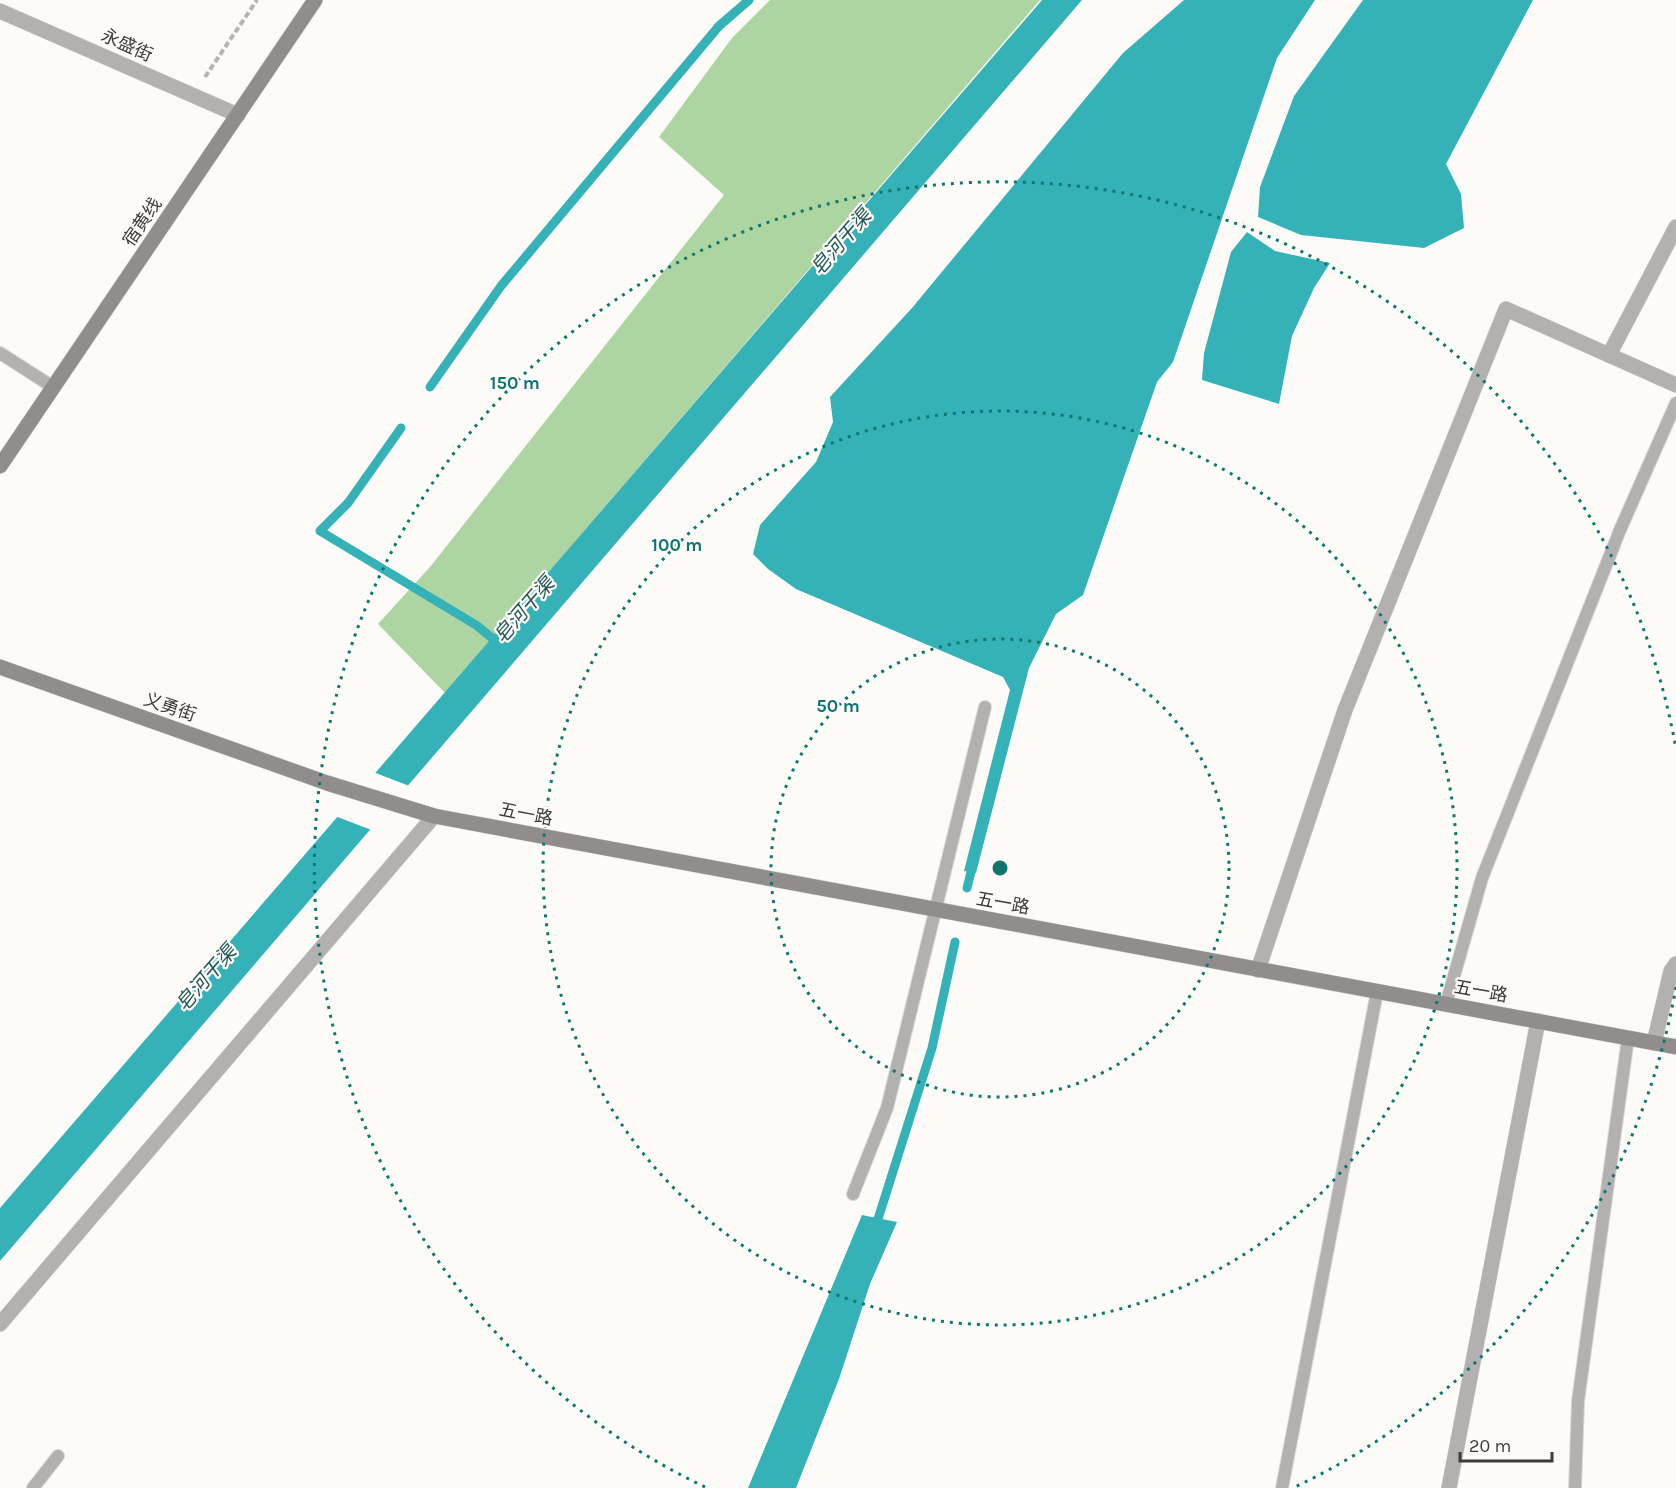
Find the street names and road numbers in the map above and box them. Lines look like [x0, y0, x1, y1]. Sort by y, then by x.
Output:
street label: 永盛街 [98, 24, 156, 66]
street label: 宿黄线 [118, 193, 166, 251]
street label: 义勇街 [141, 688, 199, 726]
street label: 五一路 [497, 798, 555, 830]
street label: 五一路 [975, 887, 1031, 919]
street label: 五一路 [1453, 975, 1509, 1007]

